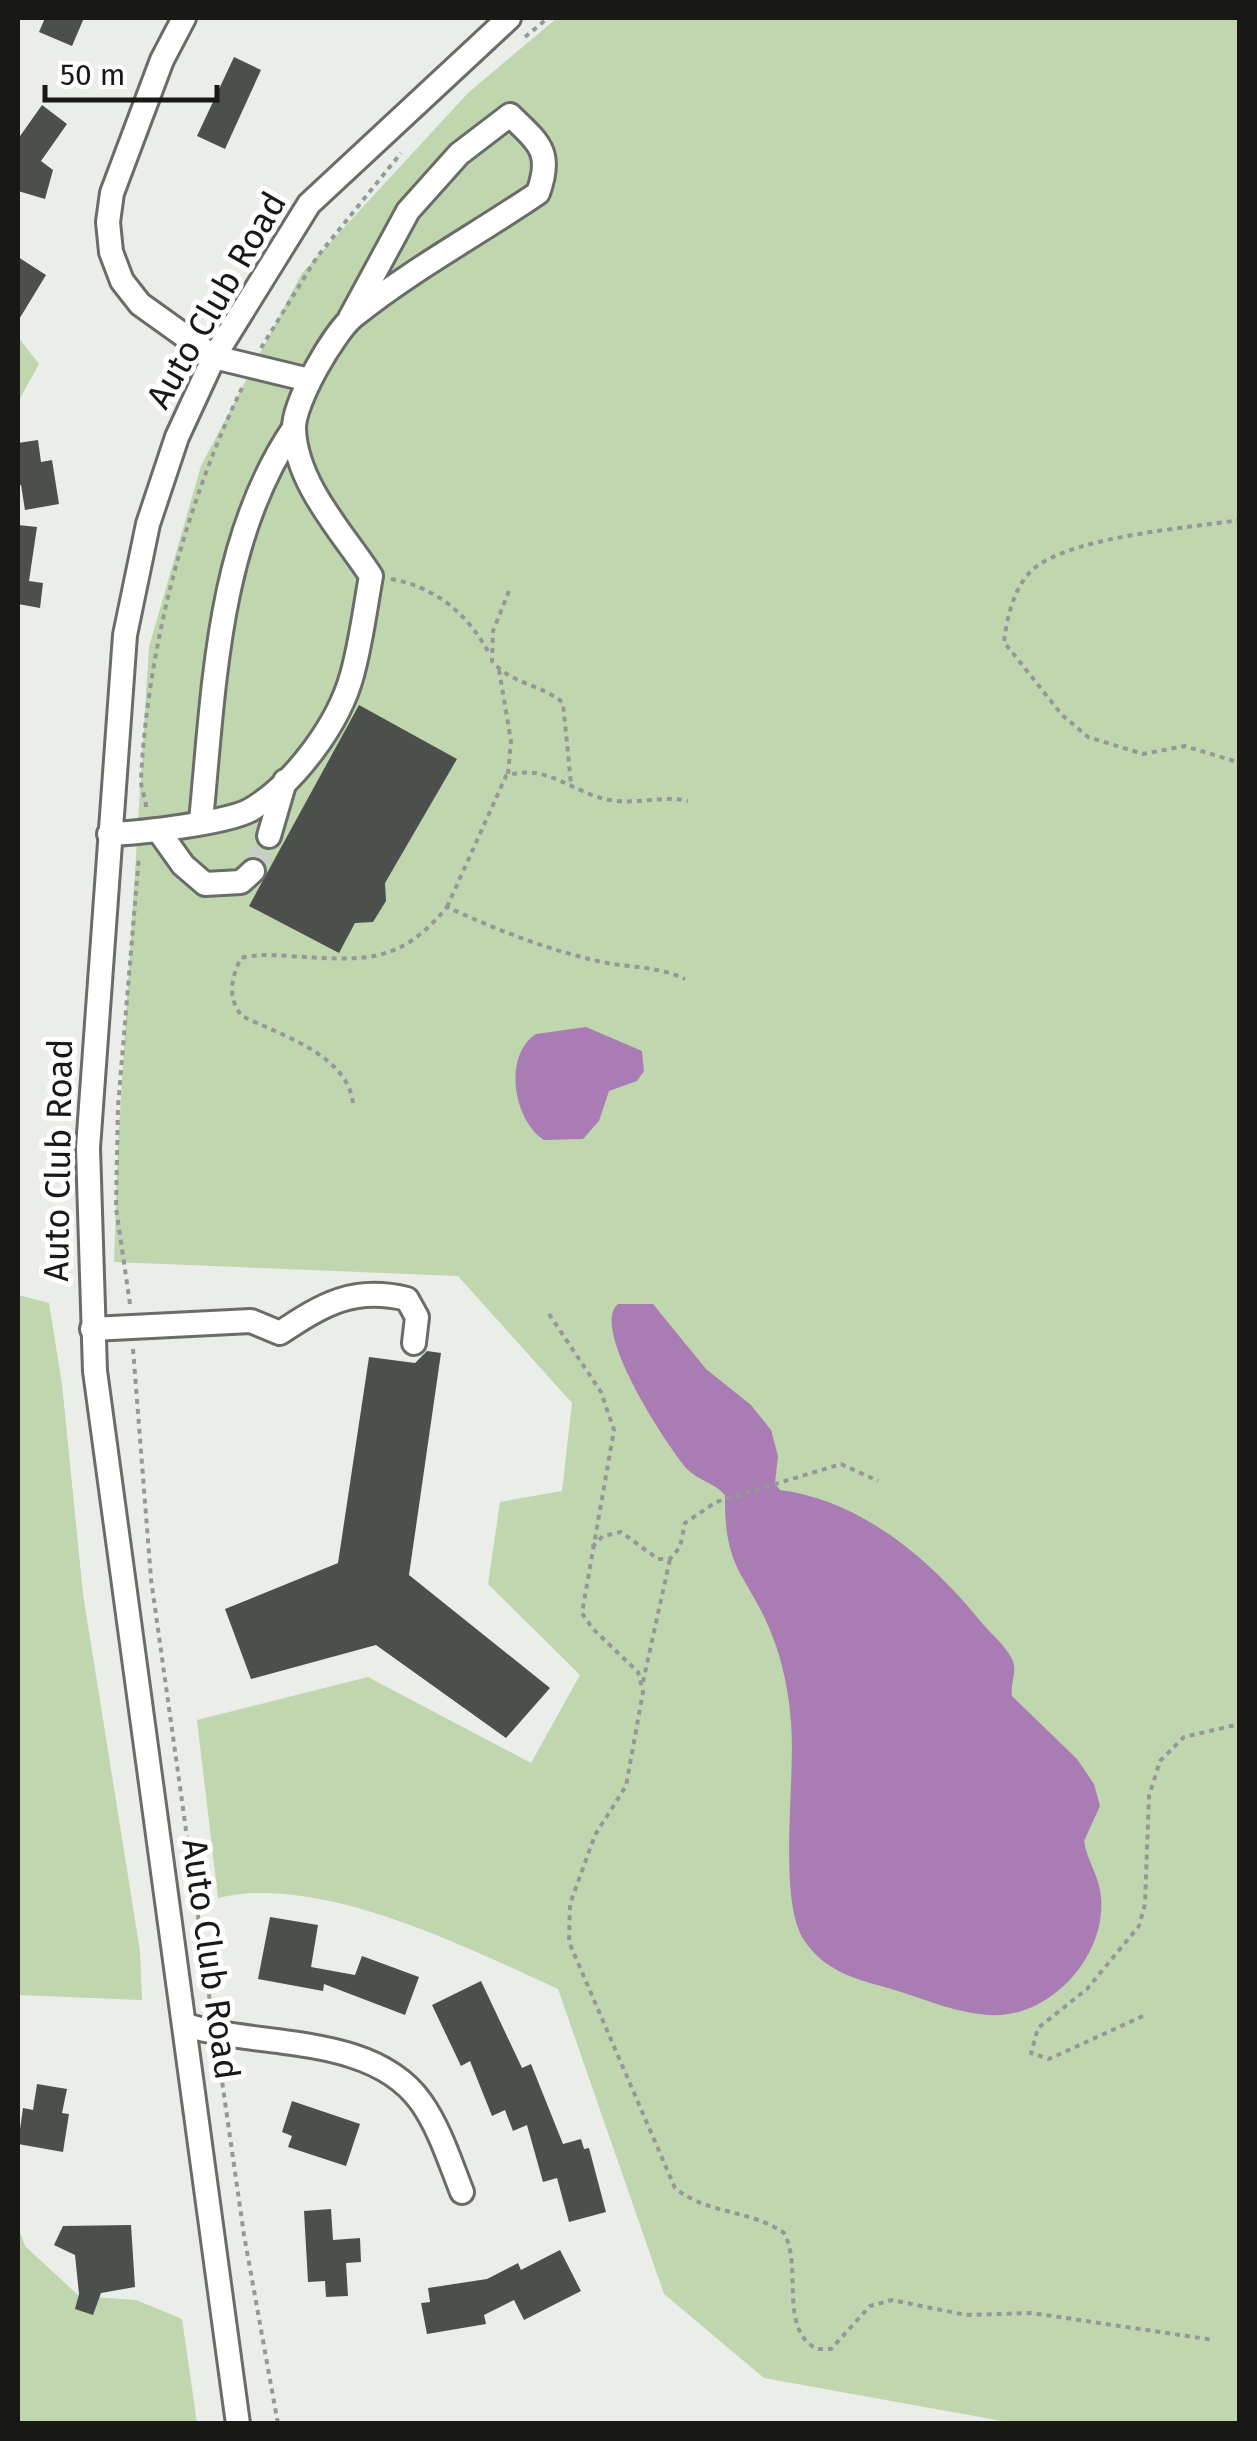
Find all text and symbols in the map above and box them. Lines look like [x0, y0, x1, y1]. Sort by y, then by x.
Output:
scale bar [45, 40, 218, 102]
text: 50 m [60, 57, 125, 93]
street label: Auto Club Road [137, 184, 295, 416]
street label: Auto Club Road [35, 1038, 81, 1282]
street label: Auto Club Road [173, 1836, 249, 2082]

